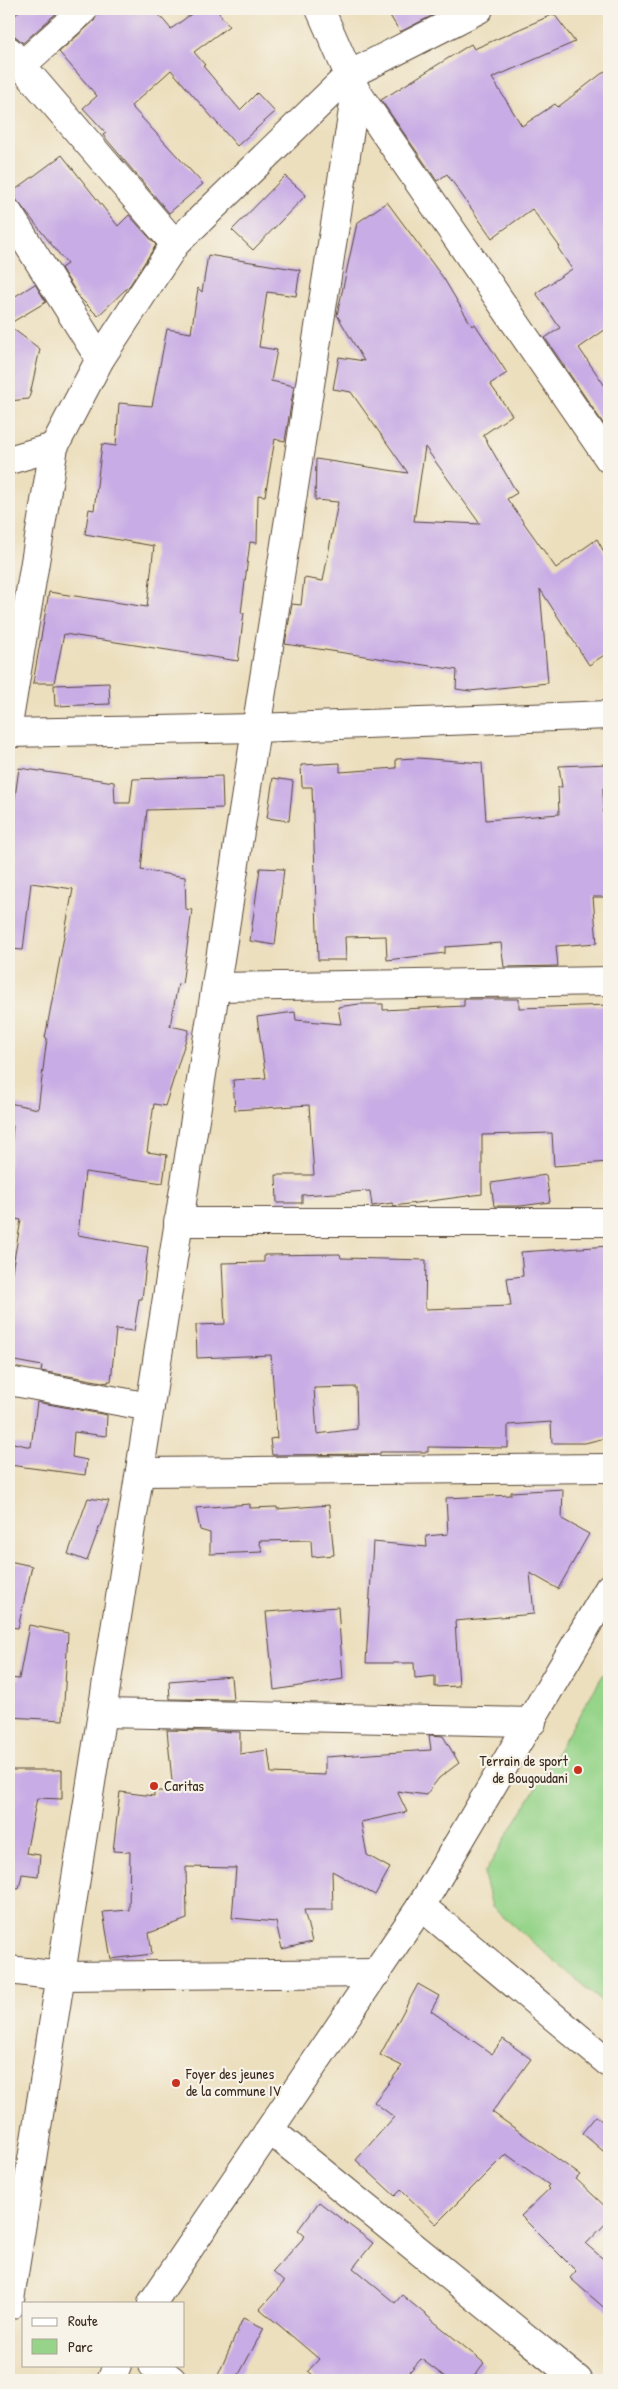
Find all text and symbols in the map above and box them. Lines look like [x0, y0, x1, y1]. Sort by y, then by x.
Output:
place label: Terrain de sport de Bougoudani [480, 1750, 569, 1788]
marker: Terrain de sport de Bougoudani [572, 1764, 584, 1776]
place label: Caritas [164, 1775, 204, 1796]
marker: Caritas [148, 1780, 160, 1792]
place label: Foyer des jeunes de la commune IV [185, 2063, 282, 2101]
marker: Foyer des jeunes de la commune IV [170, 2077, 182, 2089]
legend [22, 2302, 185, 2366]
text: Route [68, 2310, 98, 2331]
text: Parc [68, 2336, 93, 2357]

